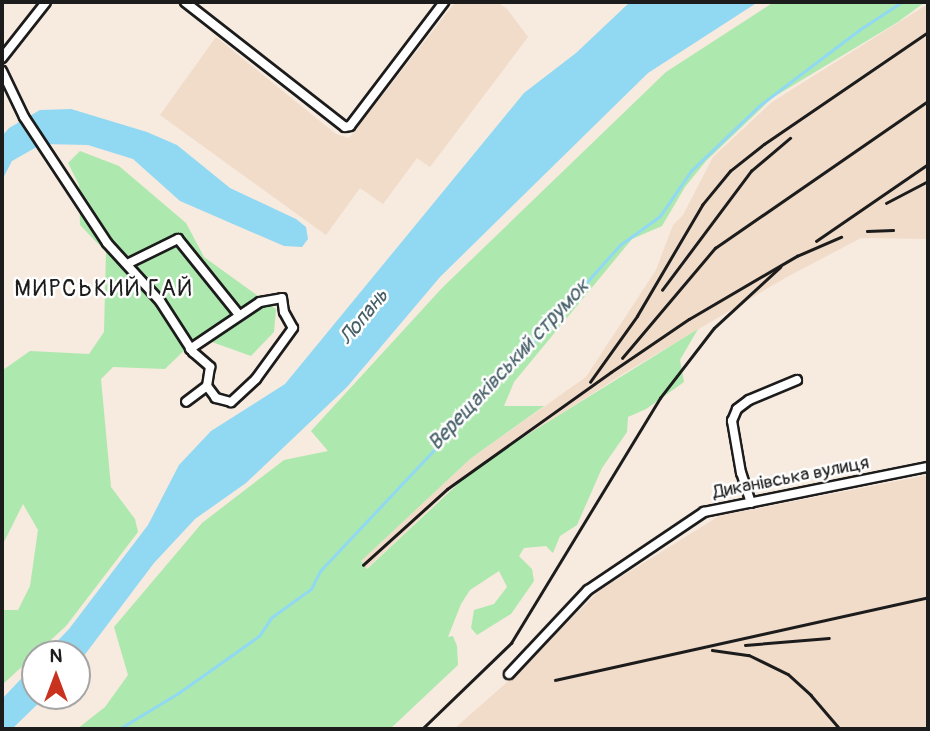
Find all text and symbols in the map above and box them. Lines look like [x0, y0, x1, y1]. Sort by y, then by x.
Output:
water label: Верещаківський струмок [423, 274, 595, 456]
district label: МИРСЬКИЙ ГАЙ [16, 275, 192, 303]
water label: Лопань [334, 284, 394, 350]
street label: Диканівська вулиця [711, 452, 871, 504]
north arrow [21, 640, 91, 710]
text: N [50, 644, 62, 668]

